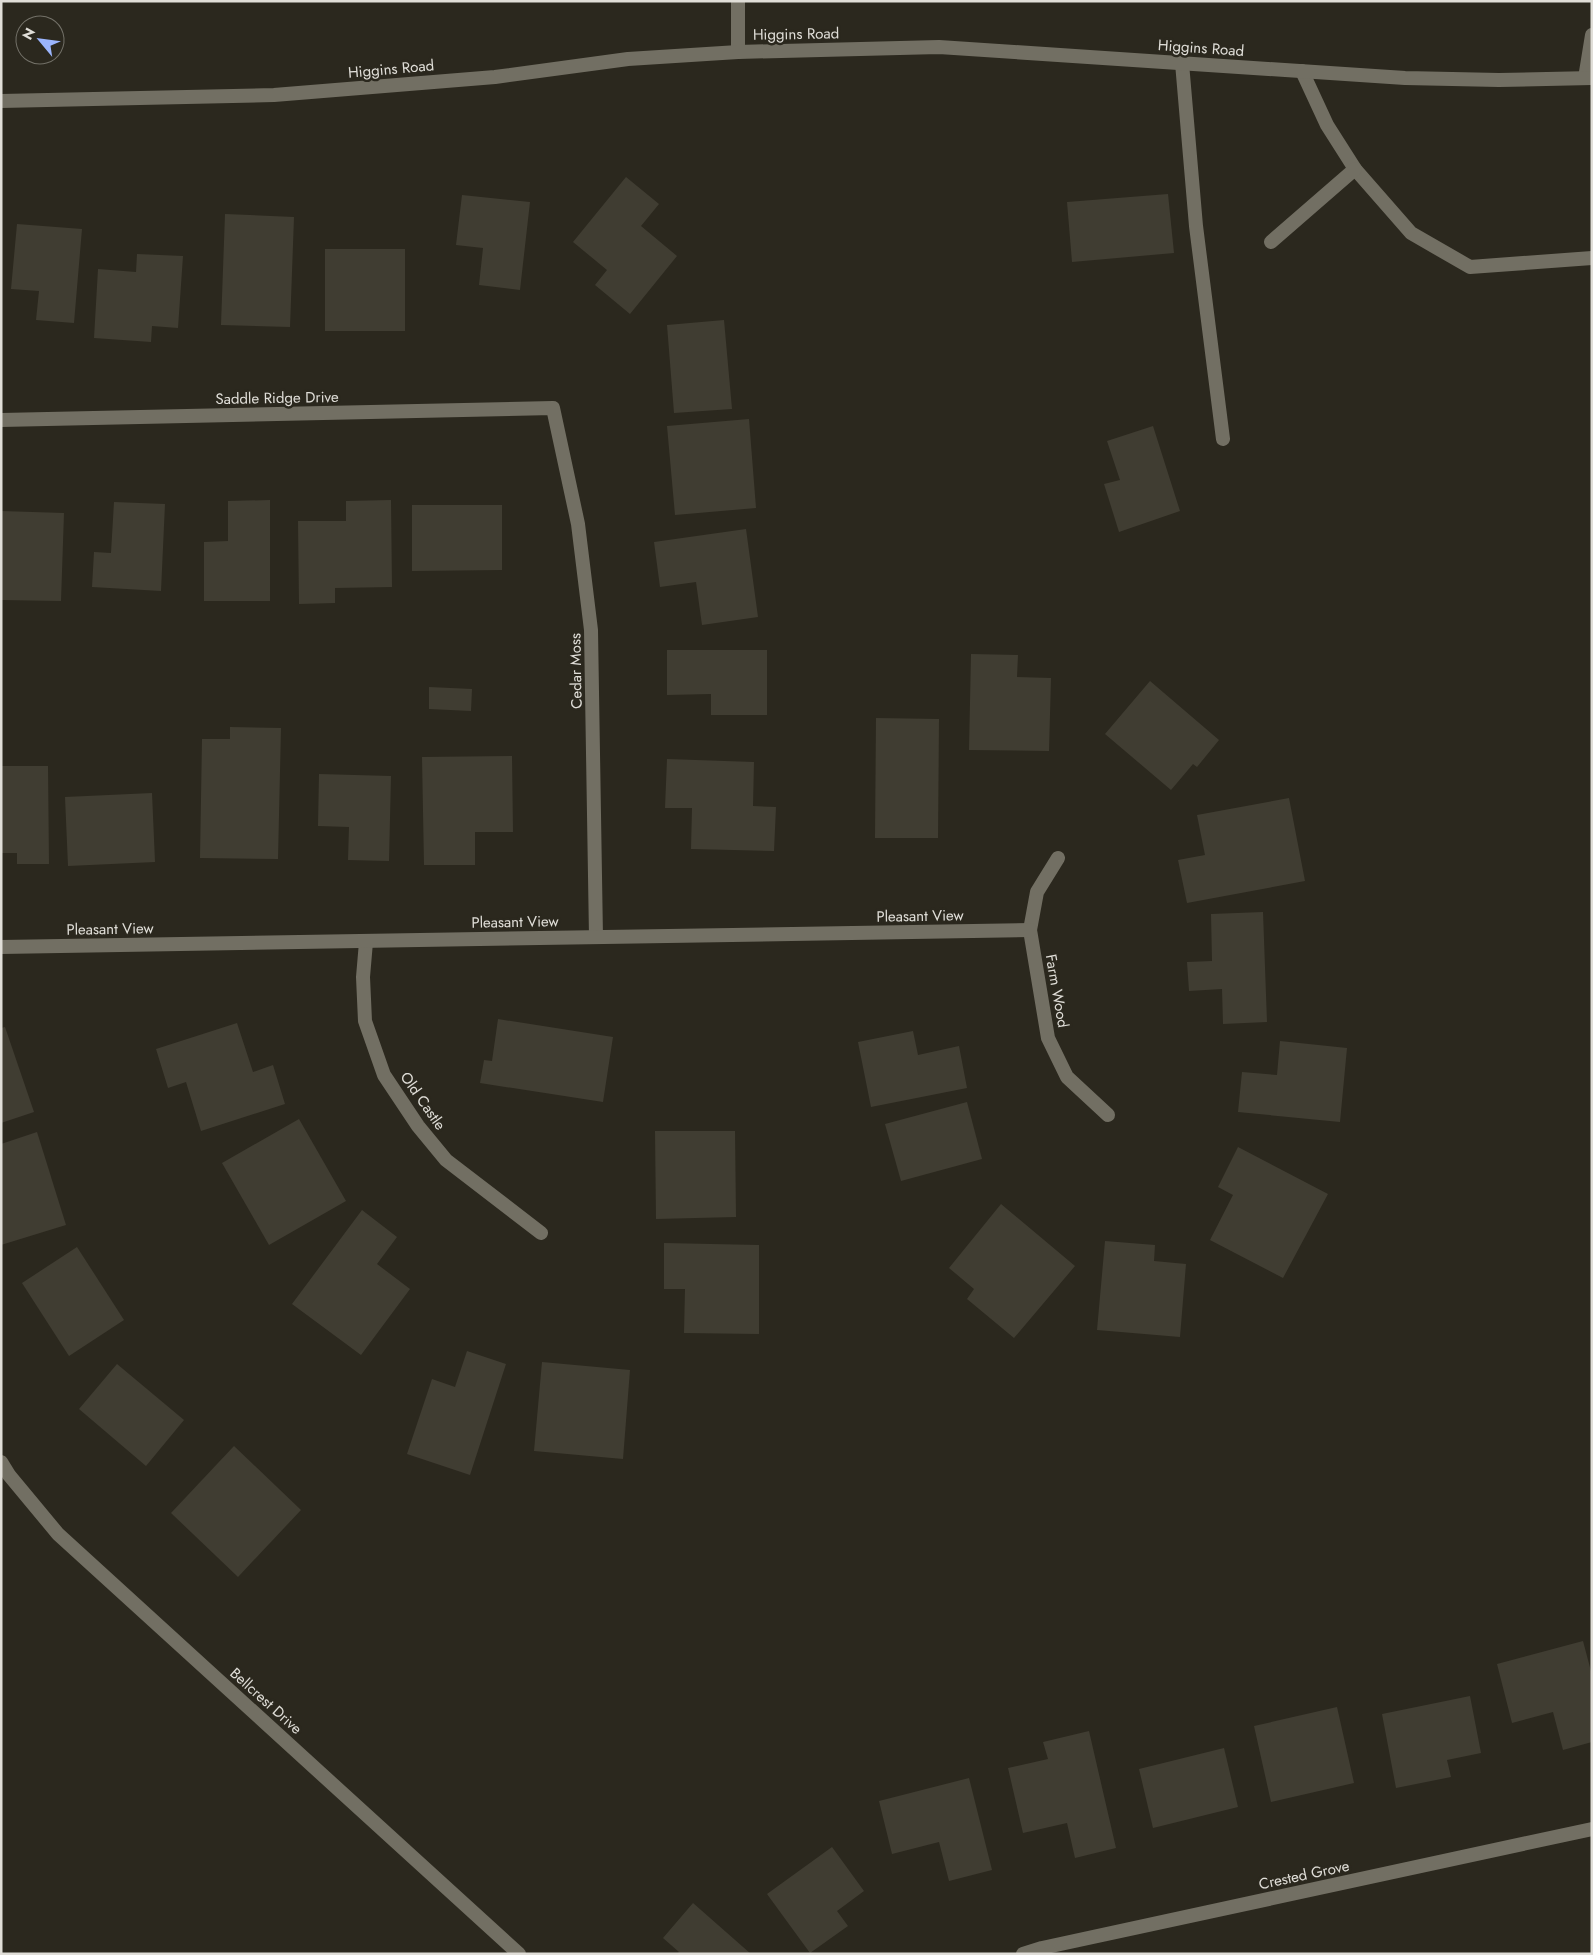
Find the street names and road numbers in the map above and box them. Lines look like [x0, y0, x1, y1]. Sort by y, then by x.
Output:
street label: Higgins Road [753, 22, 839, 46]
street label: Higgins Road [1157, 34, 1245, 62]
street label: Higgins Road [347, 54, 435, 84]
street label: Saddle Ridge Drive [215, 386, 339, 410]
street label: Cedar Moss [564, 633, 588, 709]
street label: Pleasant View [876, 904, 965, 928]
street label: Pleasant View [471, 910, 560, 934]
street label: Pleasant View [66, 917, 155, 941]
street label: Farm Wood [1040, 953, 1074, 1029]
street label: Old Castle [395, 1067, 451, 1135]
street label: Bellcrest Drive [225, 1663, 307, 1740]
street label: Crested Grove [1257, 1855, 1352, 1895]

